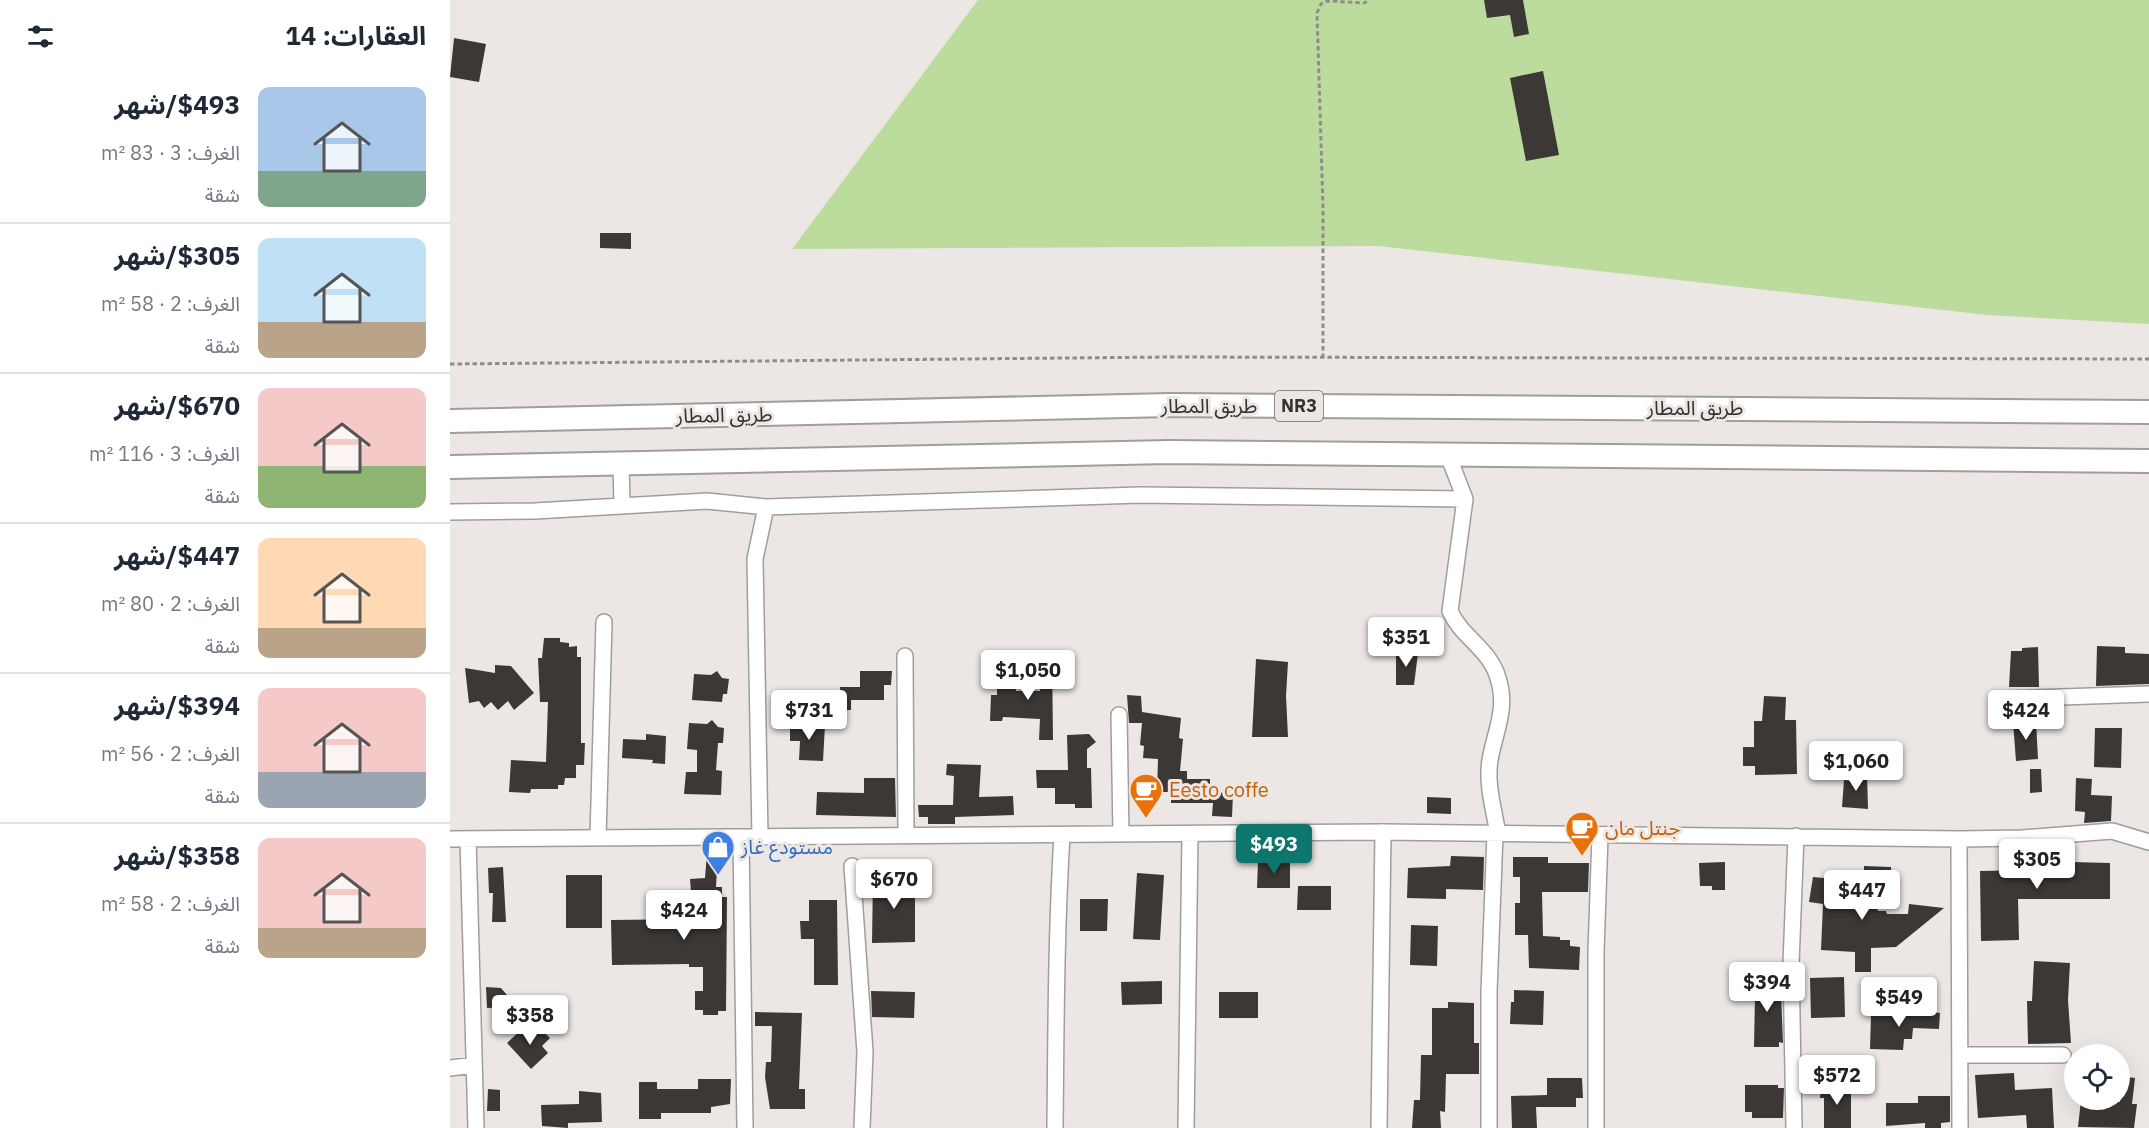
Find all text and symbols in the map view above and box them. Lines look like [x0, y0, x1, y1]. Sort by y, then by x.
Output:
text: العقارات: 14 [285, 18, 426, 52]
icon: filters [24, 20, 57, 53]
text: $493/شهر [114, 87, 240, 121]
icon: home [306, 111, 378, 183]
text: الغرف: 3 · 83 m² [101, 139, 240, 166]
text: شقة [205, 181, 240, 208]
text: $305/شهر [114, 238, 240, 272]
icon: home [306, 262, 378, 334]
text: الغرف: 2 · 58 m² [101, 290, 240, 317]
text: شقة [205, 332, 240, 359]
text: $670/شهر [114, 388, 240, 422]
road number: NR3 [1275, 391, 1323, 421]
street label: طريق المطار [1160, 392, 1257, 419]
street label: طريق المطار [1646, 394, 1743, 421]
street label: طريق المطار [674, 400, 773, 429]
icon: home [306, 412, 378, 484]
text: الغرف: 3 · 116 m² [89, 440, 240, 467]
text: شقة [205, 482, 240, 509]
text: $447/شهر [114, 538, 240, 572]
icon: home [306, 562, 378, 634]
text: الغرف: 2 · 80 m² [101, 590, 240, 617]
pin: $351 [1370, 617, 1442, 668]
text: $351 [1382, 623, 1430, 650]
text: شقة [205, 632, 240, 659]
pin: $1,050 [979, 650, 1077, 701]
text: $1,050 [995, 656, 1061, 683]
text: $394/شهر [114, 688, 240, 722]
pin: $731 [773, 690, 845, 741]
pin: $424 [1990, 690, 2062, 741]
text: $731 [785, 696, 833, 723]
text: $424 [2002, 696, 2050, 723]
icon: home [306, 712, 378, 784]
text: الغرف: 2 · 56 m² [101, 740, 240, 767]
pin: $1,060 [1807, 741, 1905, 792]
text: $1,060 [1823, 747, 1889, 774]
cafe icon: Eesto coffe [1128, 772, 1164, 819]
place label: Eesto coffe [1169, 776, 1269, 803]
text: شقة [205, 782, 240, 809]
cafe icon: جنتل مان [1564, 810, 1600, 857]
place label: جنتل مان [1605, 814, 1680, 841]
pin: $493 [1238, 824, 1310, 875]
shop icon: مستودع غاز [700, 829, 736, 876]
text: $493 [1250, 830, 1298, 857]
place label: مستودع غاز [740, 833, 833, 862]
text: $358/شهر [114, 838, 240, 872]
pin: $305 [2001, 839, 2073, 890]
text: $305 [2013, 845, 2061, 872]
pin: $670 [858, 859, 930, 910]
icon: home [306, 862, 378, 934]
text: $670 [870, 865, 918, 892]
pin: $447 [1826, 870, 1898, 921]
text: $447 [1838, 876, 1886, 903]
text: الغرف: 2 · 58 m² [101, 890, 240, 917]
pin: $424 [648, 890, 720, 941]
text: $424 [660, 896, 708, 923]
text: شقة [205, 932, 240, 959]
pin: $394 [1731, 962, 1803, 1013]
text: $394 [1743, 968, 1791, 995]
pin: $549 [1863, 977, 1935, 1028]
text: $549 [1875, 983, 1923, 1010]
pin: $358 [494, 995, 566, 1046]
text: $358 [506, 1001, 554, 1028]
map controls [2064, 1044, 2130, 1110]
button: locate [2064, 1044, 2130, 1110]
pin: $572 [1801, 1055, 1873, 1106]
text: $572 [1813, 1061, 1861, 1088]

